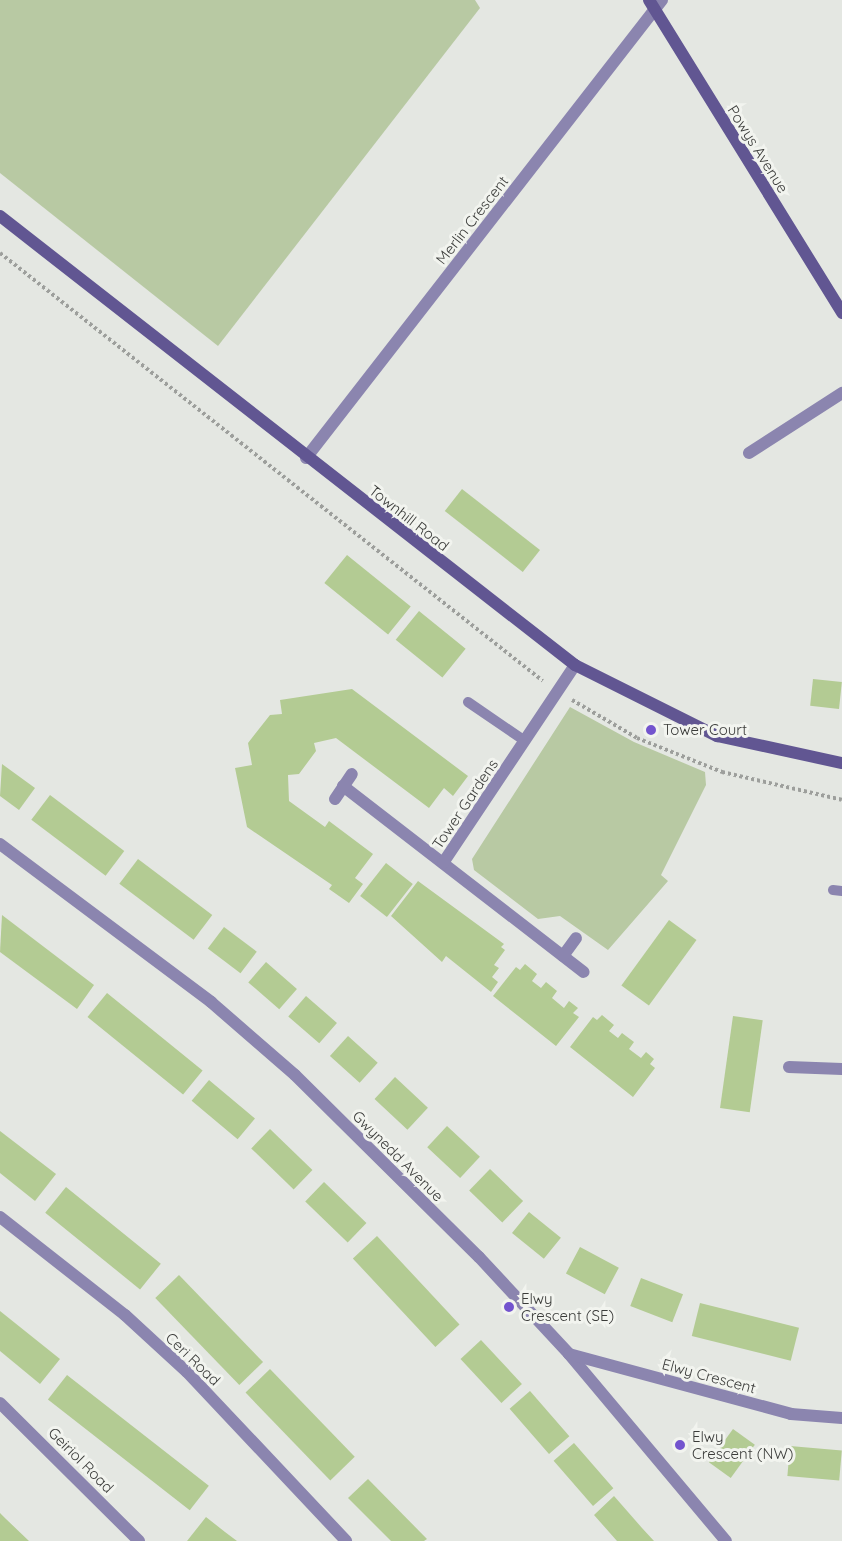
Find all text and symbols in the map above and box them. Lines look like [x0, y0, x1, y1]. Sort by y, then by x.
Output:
street label: Powys Avenue [724, 102, 792, 196]
street label: Merlin Crescent [432, 172, 512, 268]
street label: Townhill Road [366, 481, 452, 555]
place label: Tower Court [663, 721, 747, 739]
marker: Tower Court [644, 723, 658, 737]
street label: Tower Gardens [428, 756, 502, 852]
street label: Gwynedd Avenue [349, 1107, 447, 1205]
place label: Elwy Crescent (SE) [521, 1289, 614, 1324]
marker: Elwy Crescent (SE) [502, 1300, 516, 1314]
street label: Ceri Road [162, 1329, 224, 1389]
street label: Elwy Crescent [660, 1355, 758, 1397]
street label: Geiriol Road [45, 1424, 117, 1496]
place label: Elwy Crescent (NW) [692, 1427, 793, 1462]
marker: Elwy Crescent (NW) [673, 1438, 687, 1452]

